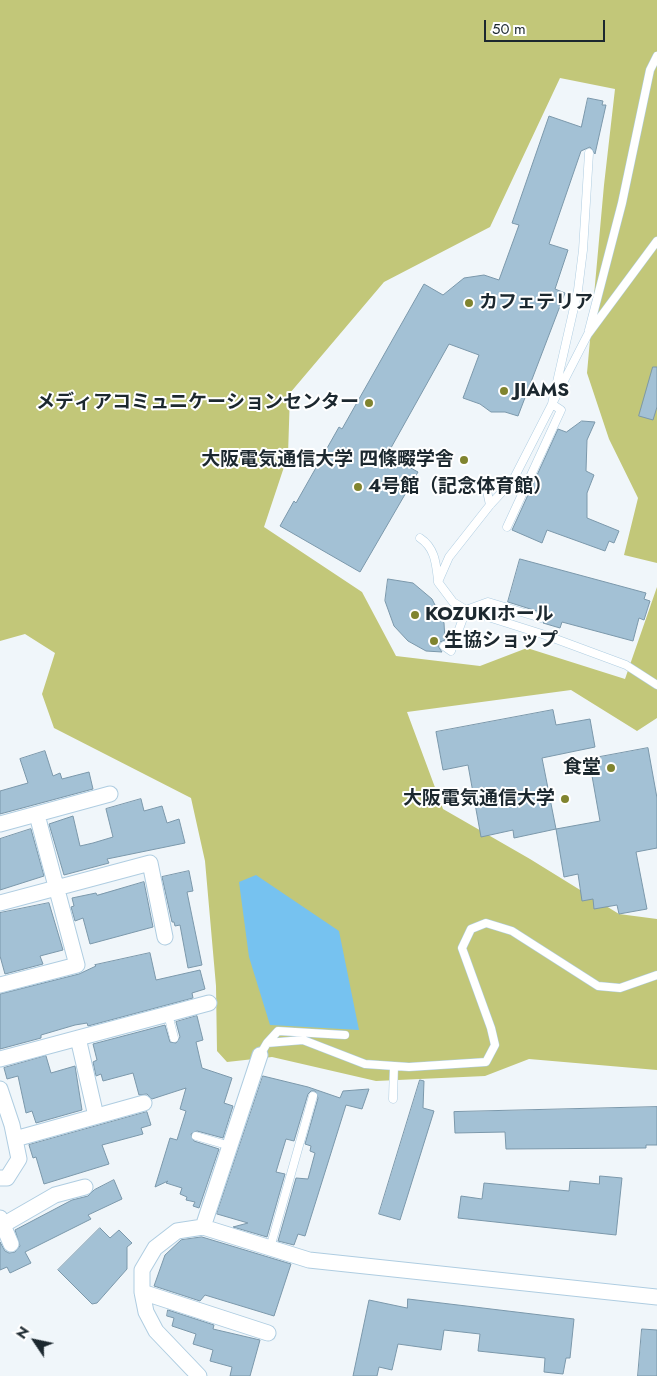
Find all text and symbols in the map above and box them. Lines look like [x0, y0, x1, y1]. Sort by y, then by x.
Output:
scale bar [487, 10, 608, 42]
text: 50 m [492, 18, 526, 40]
place label: カフェテリア [479, 292, 593, 314]
marker: カフェテリア [463, 297, 475, 309]
place label: JIAMS [514, 380, 569, 402]
marker: JIAMS [498, 385, 510, 397]
place label: メディアコミュニケーションセンター [36, 392, 359, 414]
marker: メディアコミュニケーションセンター [363, 397, 375, 409]
place label: 大阪電気通信大学 四條畷学舎 [201, 449, 454, 471]
marker: 大阪電気通信大学 四條畷学舎 [458, 454, 470, 466]
place label: 4号館（記念体育館） [368, 476, 552, 498]
marker: 4号館（記念体育館） [352, 481, 364, 493]
place label: KOZUKIホール [425, 604, 554, 626]
marker: KOZUKIホール [409, 609, 421, 621]
place label: 生協ショップ [444, 630, 558, 652]
marker: 生協ショップ [428, 635, 440, 647]
place label: 食堂 [563, 757, 601, 779]
marker: 食堂 [605, 762, 617, 774]
place label: 大阪電気通信大学 [403, 788, 555, 810]
marker: 大阪電気通信大学 [559, 793, 571, 805]
north arrow [10, 1316, 60, 1366]
text: N [11, 1322, 34, 1343]

